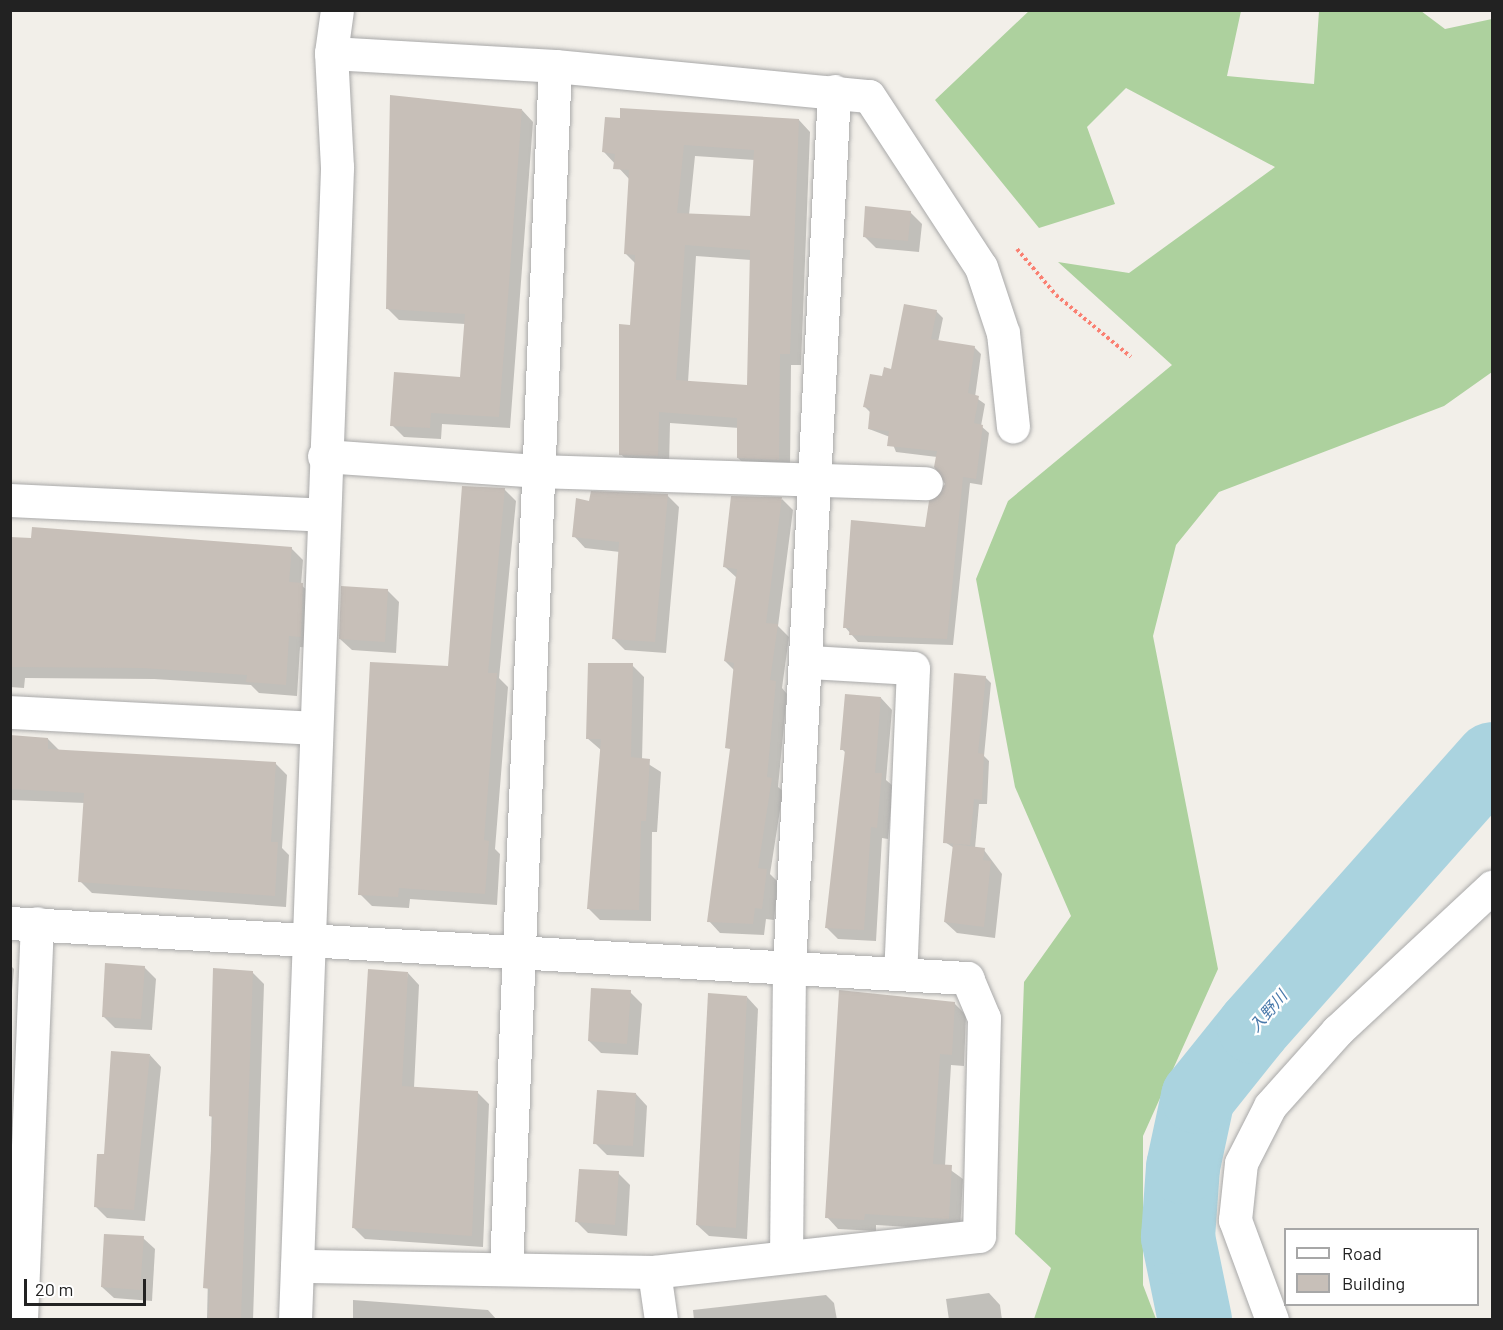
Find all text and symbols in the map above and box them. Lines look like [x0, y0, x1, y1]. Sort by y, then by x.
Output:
water label: 入野川 [1245, 987, 1291, 1035]
legend [1284, 1228, 1479, 1306]
text: Road [1342, 1242, 1382, 1264]
scale bar [27, 1267, 148, 1305]
text: Building [1342, 1272, 1405, 1294]
text: 20 m [35, 1278, 73, 1300]

